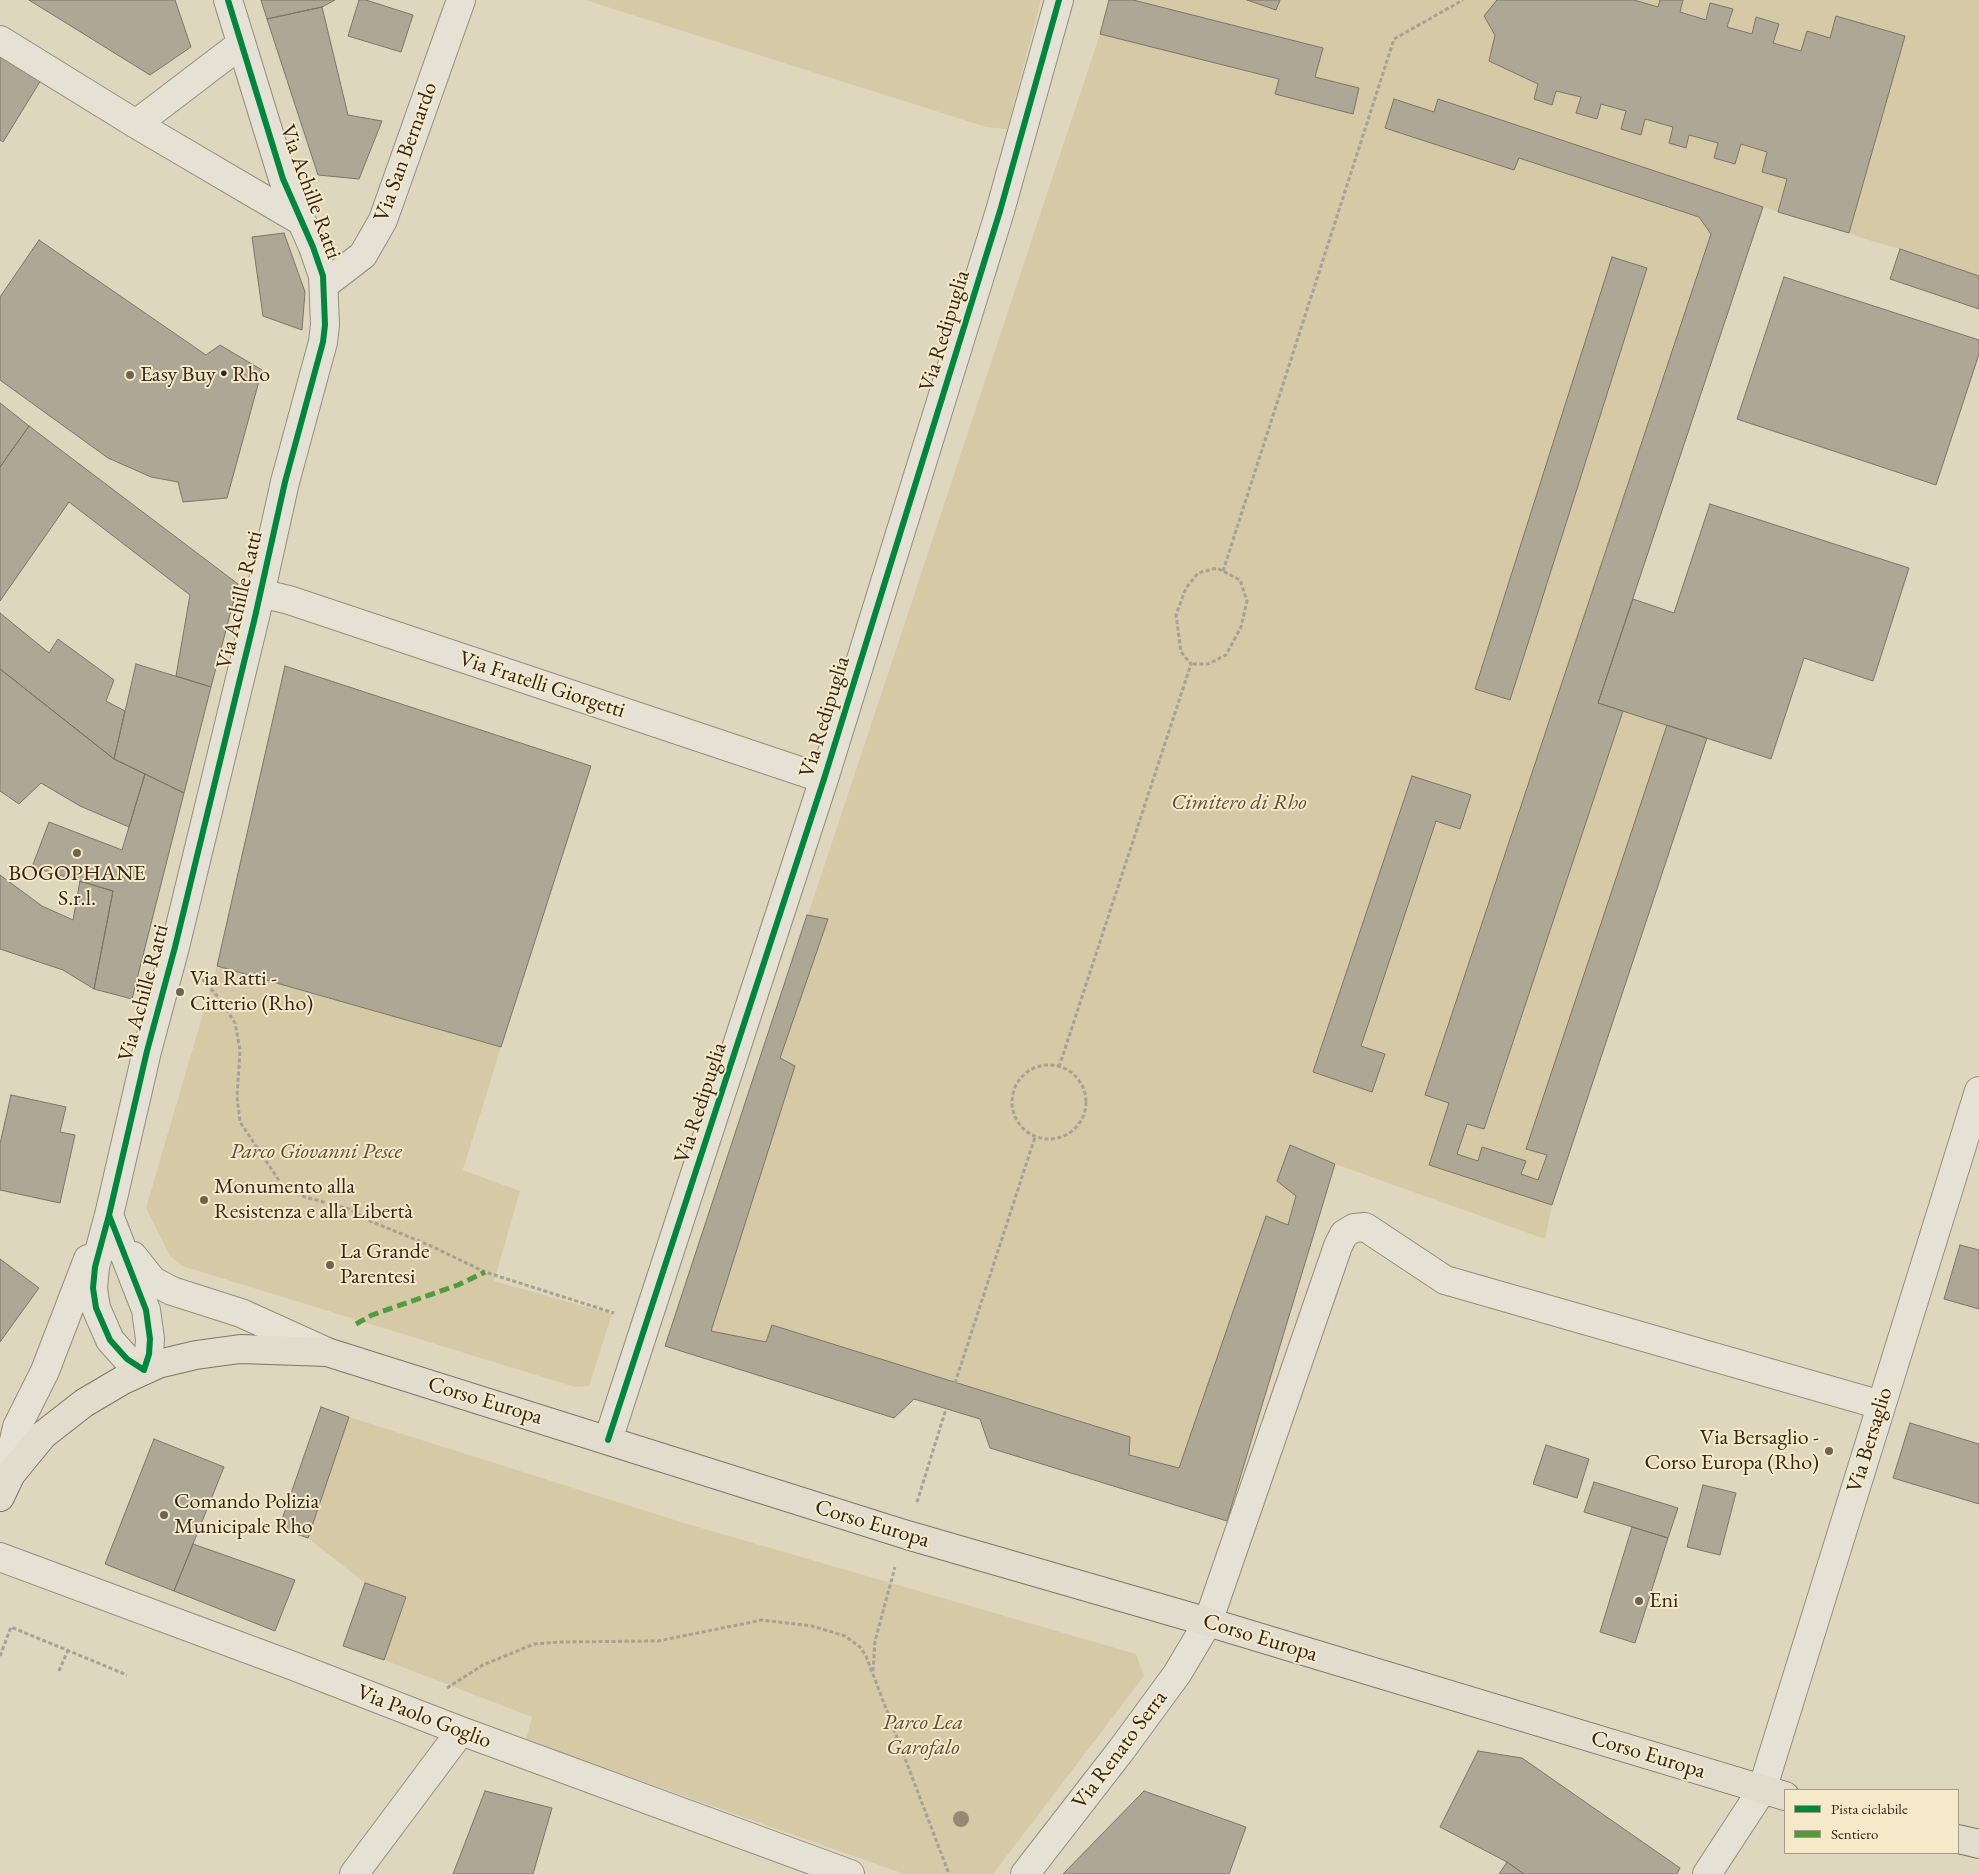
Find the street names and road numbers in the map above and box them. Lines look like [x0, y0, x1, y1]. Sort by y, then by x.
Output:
street label: Via San Bernardo [369, 79, 443, 225]
street label: Via Achille Ratti [273, 121, 347, 263]
street label: Via Redipuglia [914, 267, 976, 395]
street label: Via Achille Ratti [211, 528, 269, 672]
street label: Via Fratelli Giorgetti [456, 646, 628, 724]
street label: Via Redipuglia [794, 653, 856, 781]
street label: Via Achille Ratti [113, 921, 175, 1065]
street label: Via Redipuglia [669, 1039, 733, 1167]
street label: Corso Europa [425, 1371, 545, 1431]
street label: Via Bersaglio [1841, 1384, 1899, 1496]
street label: Corso Europa [812, 1494, 932, 1554]
street label: Corso Europa [1200, 1608, 1320, 1668]
street label: Via Paolo Goglio [353, 1679, 495, 1755]
street label: Via Renato Serra [1067, 1685, 1173, 1815]
street label: Corso Europa [1588, 1725, 1708, 1785]

